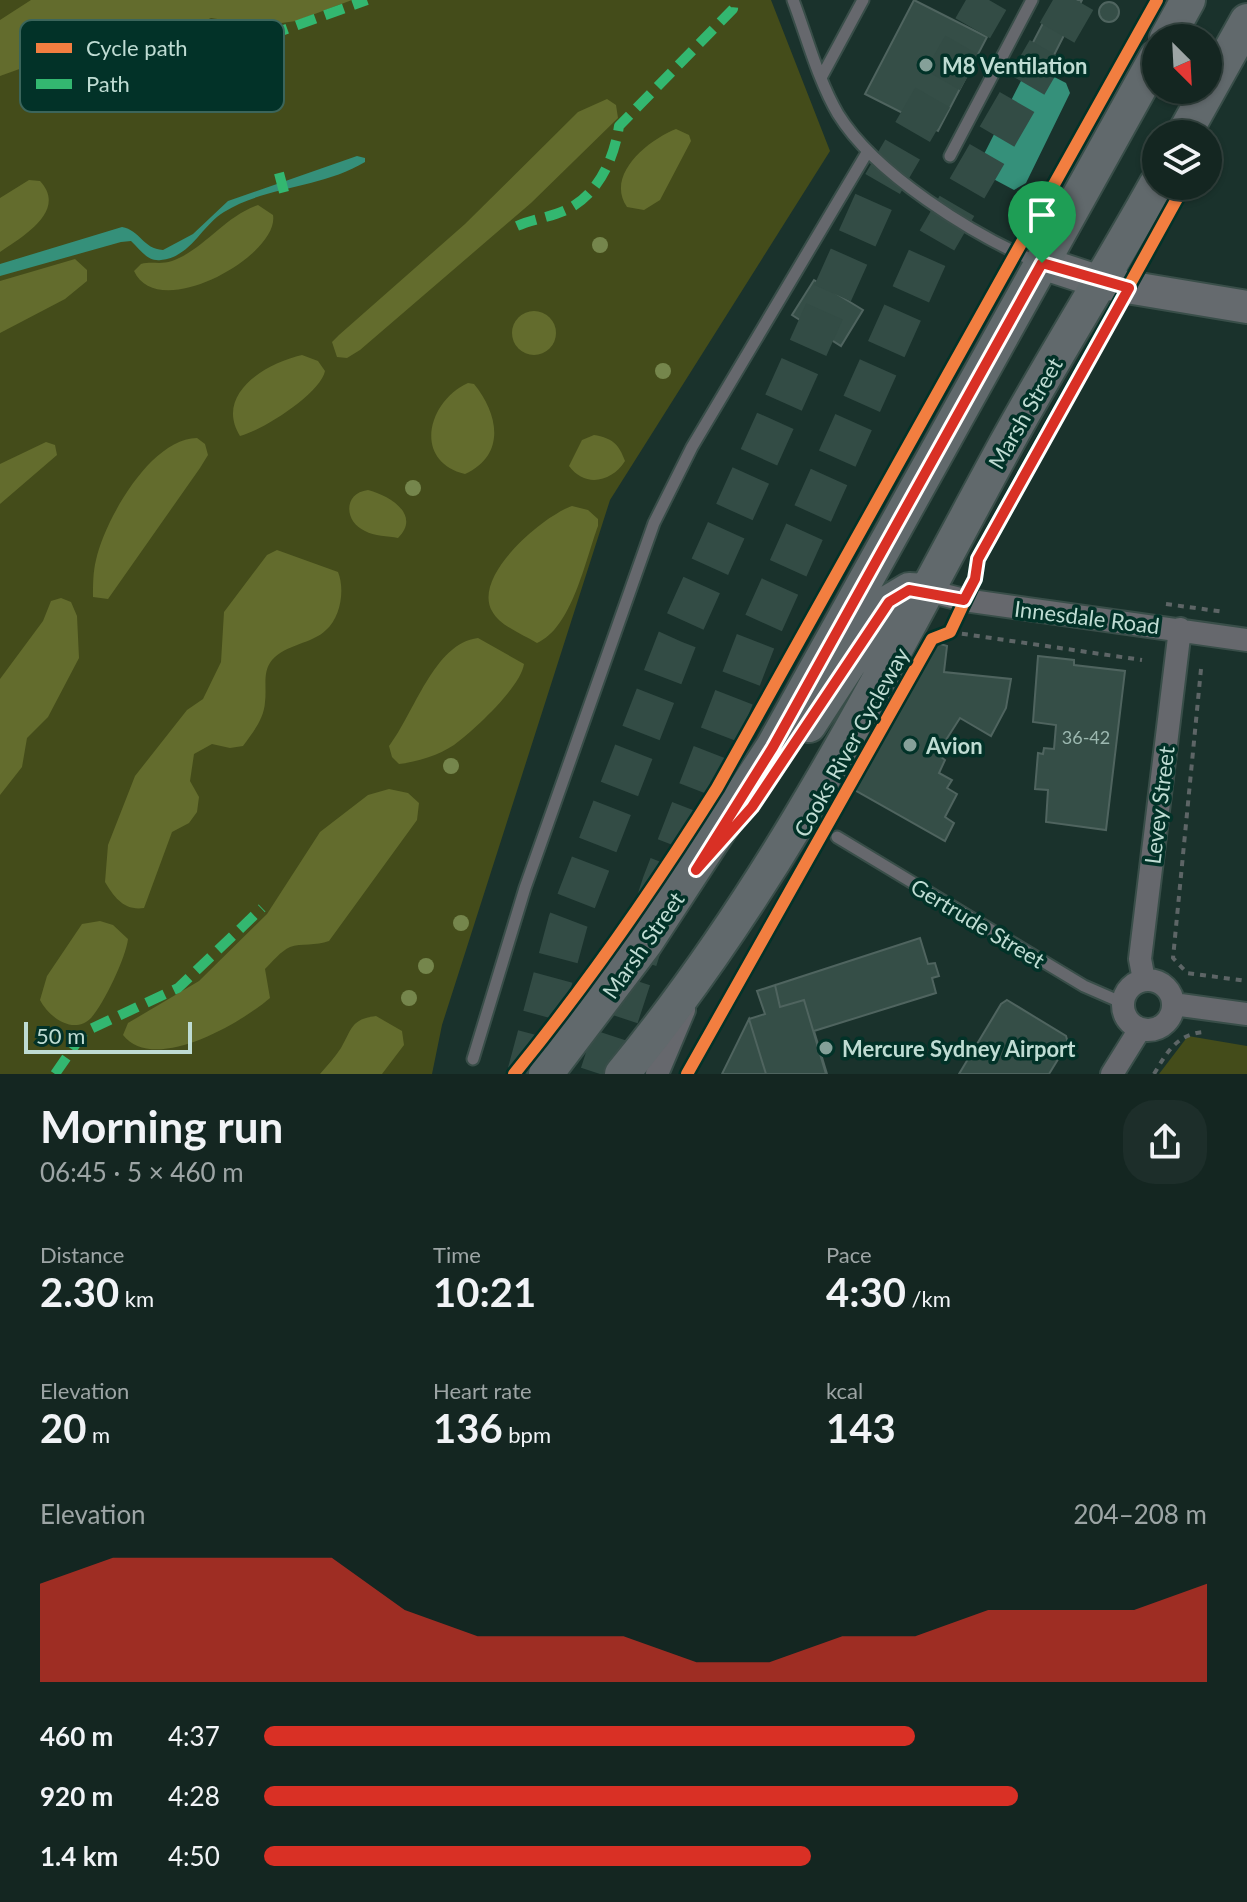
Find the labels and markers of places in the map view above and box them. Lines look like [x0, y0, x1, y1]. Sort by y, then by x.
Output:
place label: M8 Ventilation [942, 52, 1087, 79]
marker: M8 Ventilation [917, 56, 935, 74]
pin [1008, 181, 1076, 263]
place label: Avion [925, 732, 983, 759]
marker: Avion [901, 736, 919, 754]
place label: Mercure Sydney Airport [842, 1035, 1076, 1062]
marker: Mercure Sydney Airport [817, 1039, 835, 1057]

